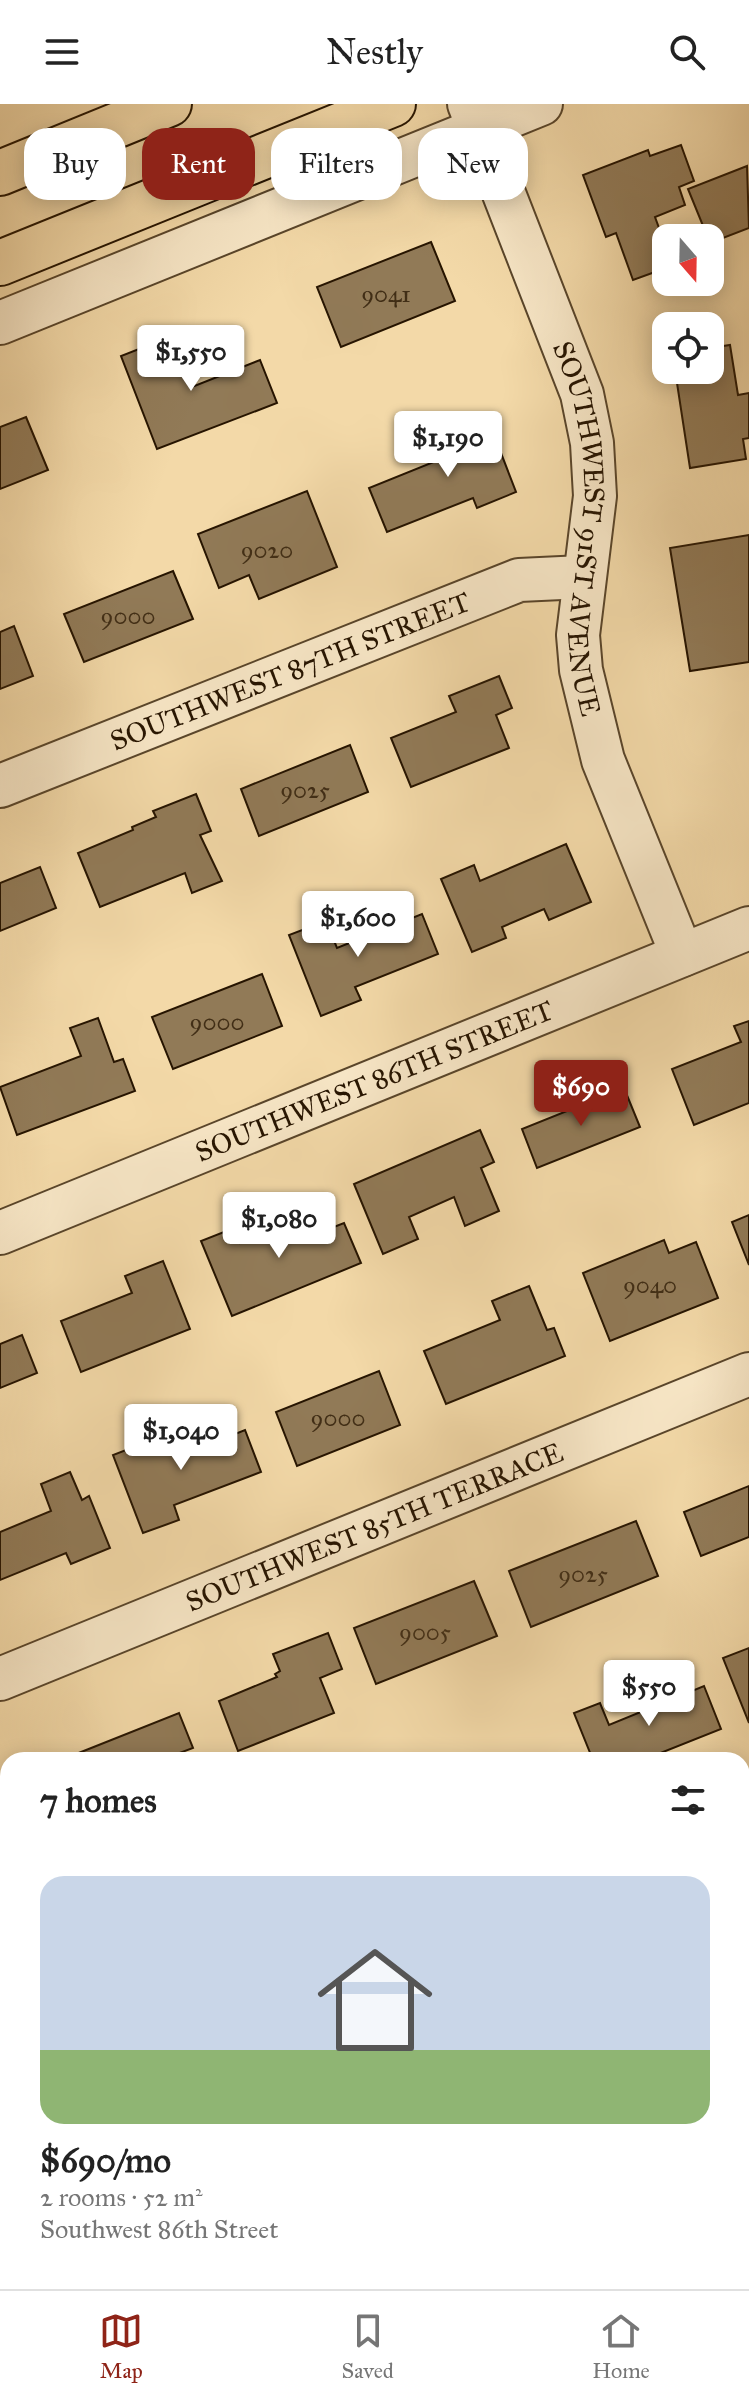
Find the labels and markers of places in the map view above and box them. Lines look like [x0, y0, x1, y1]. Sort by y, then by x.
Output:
pin: $1,550 [126, 325, 256, 393]
pin: $1,190 [383, 411, 513, 479]
pin: $1,600 [293, 891, 423, 959]
pin: $690 [534, 1060, 628, 1128]
pin: $1,080 [214, 1192, 344, 1260]
pin: $1,040 [116, 1404, 246, 1472]
pin: $550 [602, 1660, 696, 1728]

